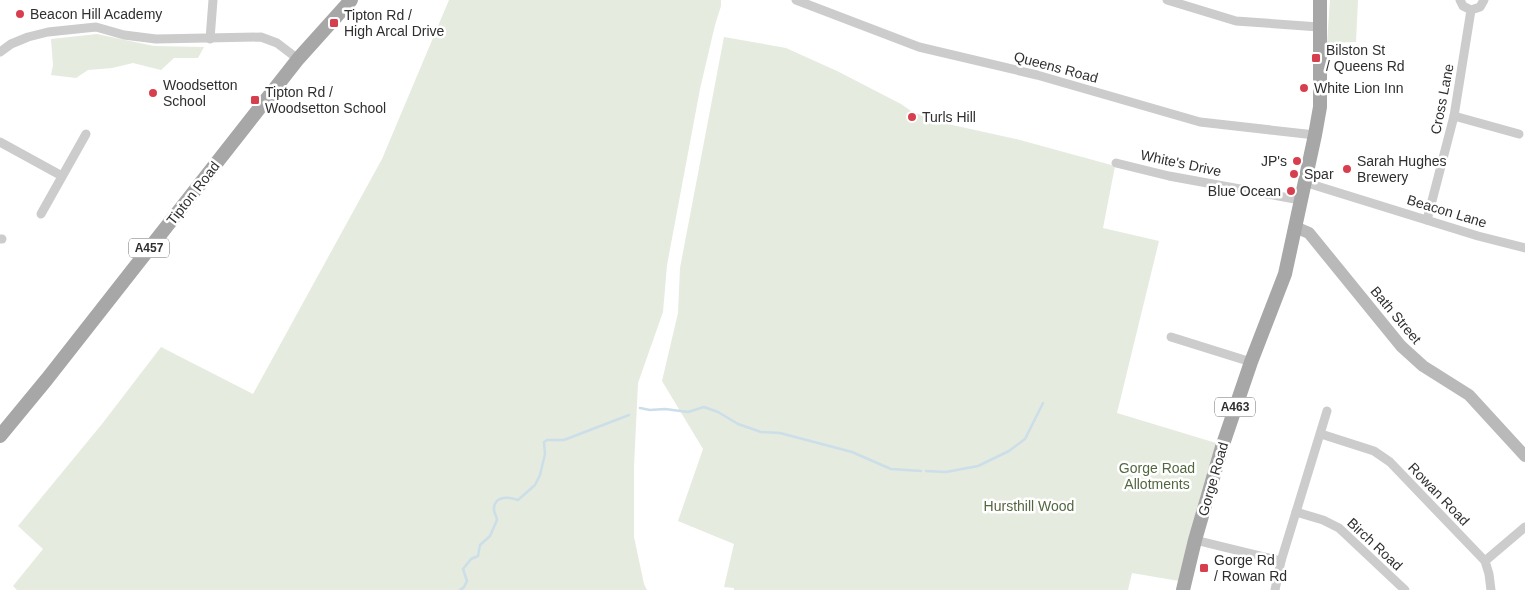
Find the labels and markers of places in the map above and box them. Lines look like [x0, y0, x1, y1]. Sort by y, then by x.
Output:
place label: Beacon Hill Academy [30, 6, 162, 22]
place label: Tipton Rd / High Arcal Drive [344, 7, 445, 39]
marker: Beacon Hill Academy [14, 8, 26, 20]
marker: Tipton Rd / High Arcal Drive [328, 17, 340, 29]
place label: Bilston St / Queens Rd [1326, 42, 1405, 74]
marker: Bilston St / Queens Rd [1310, 52, 1322, 64]
place label: Woodsetton School [163, 77, 237, 109]
place label: White Lion Inn [1314, 80, 1404, 96]
marker: White Lion Inn [1298, 82, 1310, 94]
place label: Tipton Rd / Woodsetton School [265, 84, 386, 116]
marker: Woodsetton School [147, 87, 159, 99]
marker: Tipton Rd / Woodsetton School [249, 94, 261, 106]
place label: Turls Hill [922, 109, 976, 125]
marker: Turls Hill [906, 111, 918, 123]
place label: JP's [1261, 153, 1287, 169]
place label: Sarah Hughes Brewery [1357, 153, 1447, 185]
marker: JP's [1291, 155, 1303, 167]
marker: Sarah Hughes Brewery [1341, 163, 1353, 175]
place label: Spar [1304, 166, 1334, 182]
marker: Spar [1288, 168, 1300, 180]
place label: Blue Ocean [1208, 183, 1281, 199]
marker: Blue Ocean [1285, 185, 1297, 197]
place label: Gorge Rd / Rowan Rd [1214, 552, 1287, 584]
marker: Gorge Rd / Rowan Rd [1198, 562, 1210, 574]

